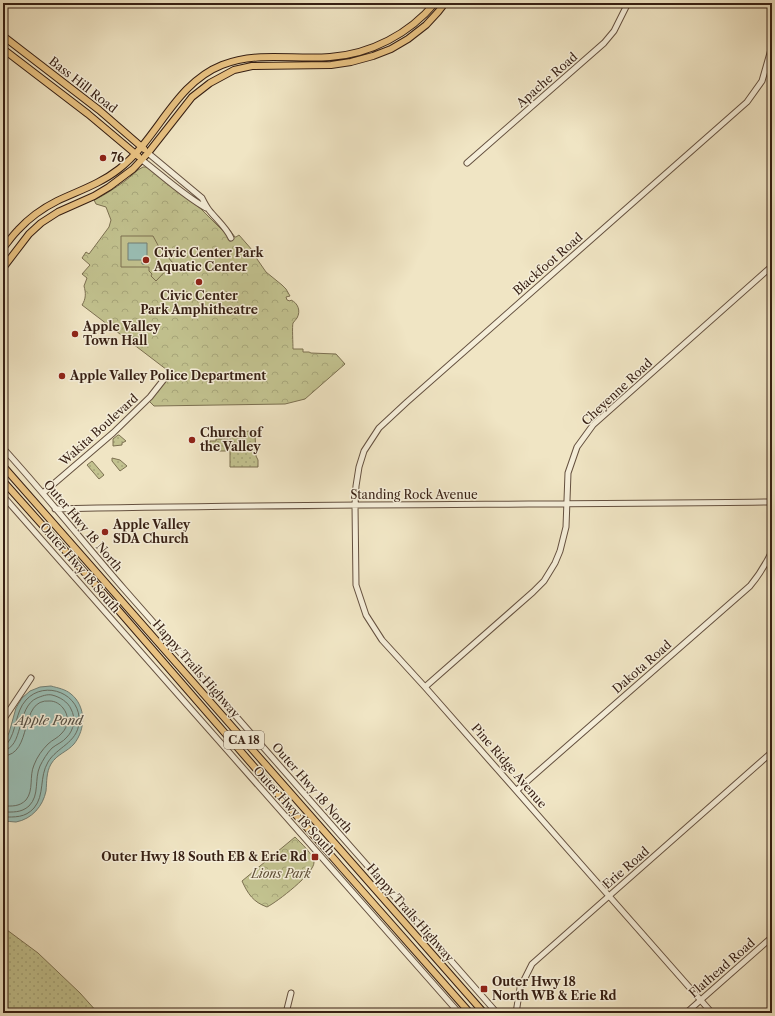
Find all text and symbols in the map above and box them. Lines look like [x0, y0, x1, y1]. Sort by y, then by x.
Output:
street label: Apache Road [512, 49, 581, 111]
street label: Bass Hill Road [46, 53, 121, 116]
place label: 76 [111, 150, 124, 165]
marker: 76 [98, 153, 108, 163]
street label: Blackfoot Road [510, 229, 586, 298]
place label: Civic Center Park Aquatic Center [153, 245, 265, 274]
marker: Civic Center Park Aquatic Center [141, 255, 151, 265]
marker: Civic Center Park Amphitheatre [194, 277, 204, 287]
place label: Civic Center Park Amphitheatre [140, 288, 258, 317]
place label: Apple Valley Town Hall [82, 319, 161, 348]
marker: Apple Valley Town Hall [70, 329, 80, 339]
street label: Cheyenne Road [578, 355, 656, 428]
place label: Apple Valley Police Department [69, 368, 266, 383]
marker: Apple Valley Police Department [57, 371, 67, 381]
street label: Wakita Boulevard [56, 390, 142, 469]
place label: Church of the Valley [200, 425, 264, 454]
marker: Church of the Valley [187, 435, 197, 445]
street label: Outer Hwy 18 North [41, 477, 126, 575]
street label: Standing Rock Avenue [350, 487, 478, 502]
place label: Apple Valley SDA Church [112, 517, 191, 546]
street label: Outer Hwy 18 South [37, 519, 124, 616]
marker: Apple Valley SDA Church [100, 527, 110, 537]
street label: Happy Trails Highway [150, 616, 243, 721]
street label: Dakota Road [609, 637, 675, 696]
water label: Apple Pond [13, 712, 84, 728]
street label: Pine Ridge Avenue [469, 720, 550, 811]
road number: CA 18 [224, 731, 264, 749]
street label: Outer Hwy 18 North [269, 739, 356, 836]
street label: Outer Hwy 18 South [250, 763, 339, 859]
street label: Erie Road [599, 843, 652, 892]
place label: Outer Hwy 18 South EB & Erie Rd [101, 849, 307, 864]
marker: Outer Hwy 18 South EB & Erie Rd [310, 852, 320, 862]
street label: Happy Trails Highway [364, 860, 457, 965]
park label: Lions Park [250, 866, 312, 881]
street label: Flathead Road [686, 934, 758, 1000]
place label: Outer Hwy 18 North WB & Erie Rd [492, 974, 617, 1003]
marker: Outer Hwy 18 North WB & Erie Rd [479, 984, 489, 994]

